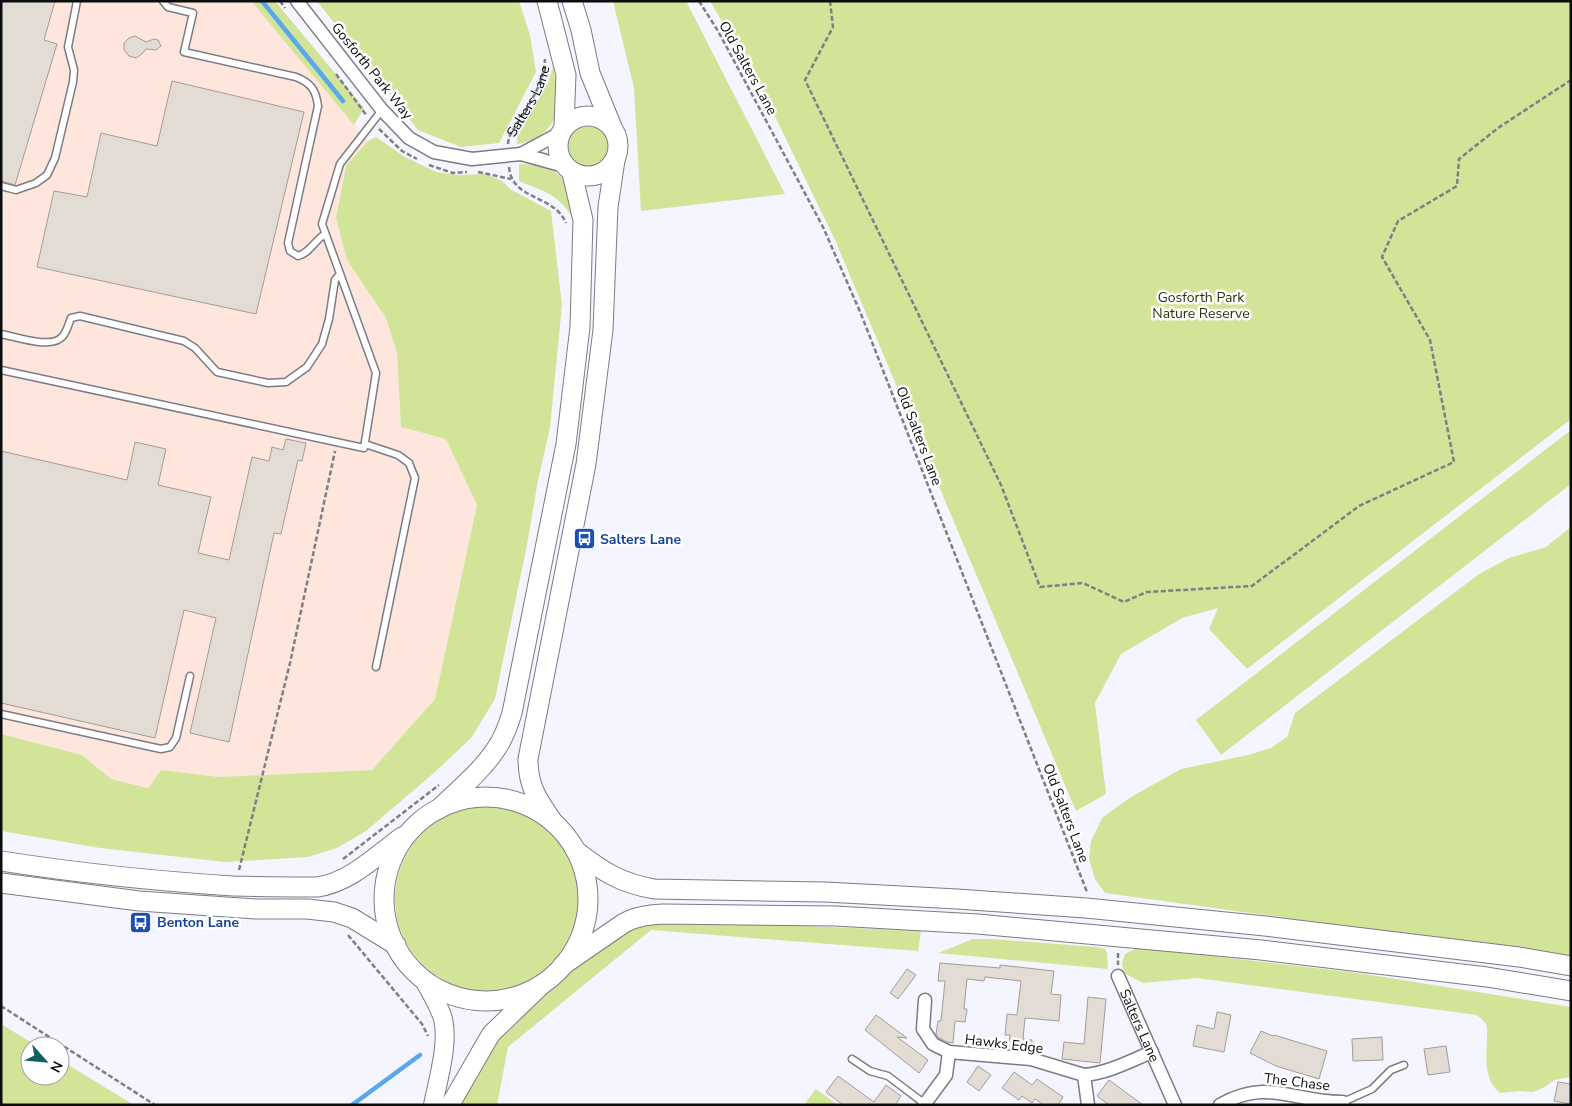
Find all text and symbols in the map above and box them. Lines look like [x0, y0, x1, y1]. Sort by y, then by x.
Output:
street label: Old Salters Lane [714, 18, 782, 118]
street label: Gosforth Park Way [327, 19, 417, 124]
street label: Salters Lane [502, 64, 554, 140]
park label: Gosforth Park Nature Reserve [1152, 288, 1250, 323]
street label: Old Salters Lane [891, 384, 947, 488]
bus stop icon: Salters Lane [572, 527, 596, 551]
place label: Salters Lane [600, 530, 681, 549]
street label: Old Salters Lane [1038, 761, 1094, 865]
bus stop icon: Benton Lane [129, 910, 153, 934]
place label: Benton Lane [157, 913, 239, 932]
street label: Salters Lane [1115, 986, 1164, 1065]
street label: Hawks Edge [964, 1030, 1044, 1058]
north arrow [20, 1036, 70, 1086]
text: N [45, 1058, 67, 1076]
street label: The Chase [1263, 1069, 1331, 1095]

